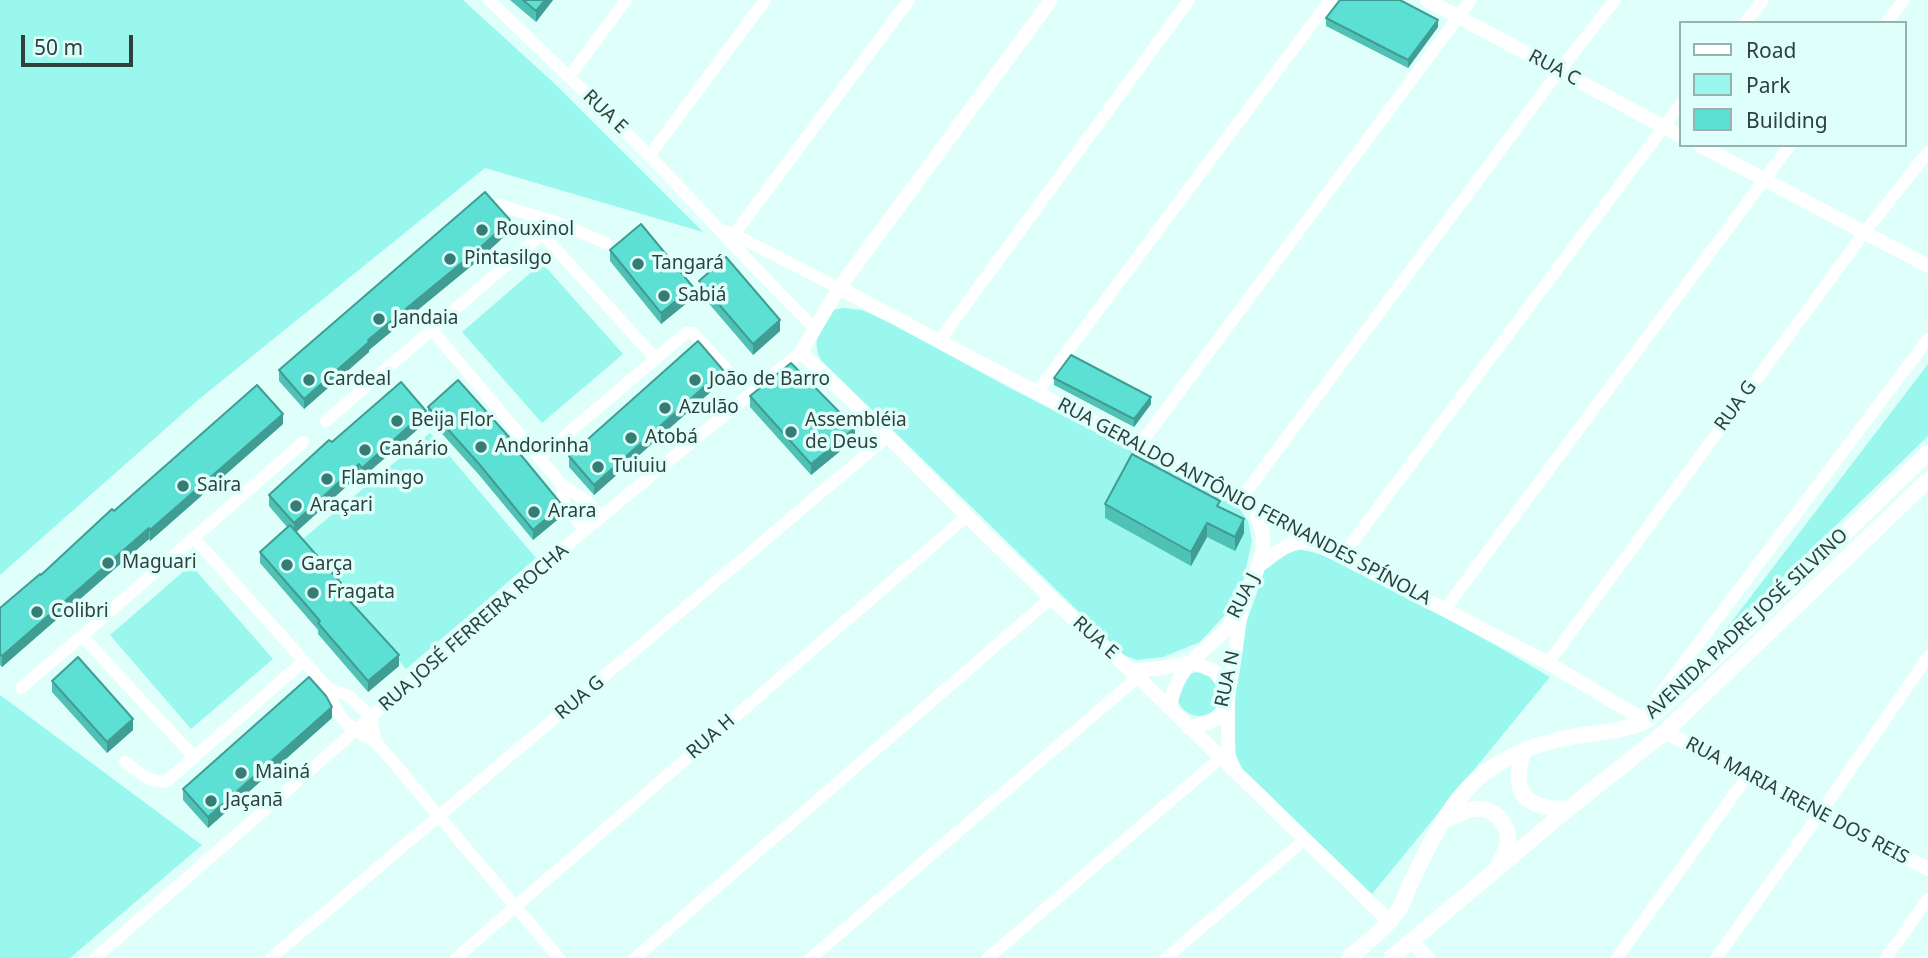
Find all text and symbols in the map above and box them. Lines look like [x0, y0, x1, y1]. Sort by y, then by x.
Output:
scale bar [24, 21, 136, 65]
legend [1680, 21, 1907, 147]
text: 50 m [34, 33, 83, 61]
text: Road [1746, 36, 1796, 64]
street label: RUA C [1525, 45, 1583, 91]
text: Park [1746, 71, 1790, 99]
street label: RUA E [578, 85, 632, 139]
text: Building [1746, 106, 1828, 134]
place label: Rouxinol [496, 219, 574, 241]
marker: Rouxinol [474, 222, 490, 238]
place label: Pintasilgo [464, 248, 552, 270]
marker: Pintasilgo [442, 251, 458, 267]
place label: Tangará [652, 253, 724, 275]
marker: Tangará [630, 256, 646, 272]
place label: Sabiá [678, 285, 726, 307]
marker: Sabiá [656, 288, 672, 304]
place label: Jandaia [393, 308, 458, 330]
marker: Jandaia [371, 311, 387, 327]
place label: Cardeal [323, 369, 391, 391]
place label: João de Barro [709, 369, 830, 391]
marker: Cardeal [301, 372, 317, 388]
marker: João de Barro [687, 372, 703, 388]
street label: RUA G [1710, 376, 1762, 436]
street label: RUA GERALDO ANTÔNIO FERNANDES SPÍNOLA [1053, 393, 1435, 611]
place label: Azulão [679, 397, 739, 419]
marker: Azulão [657, 400, 673, 416]
place label: Beija Flor [411, 410, 494, 432]
place label: Assembléia de Deus [805, 410, 907, 454]
marker: Beija Flor [389, 413, 405, 429]
marker: Assembléia de Deus [783, 424, 799, 440]
place label: Atobá [645, 427, 698, 449]
marker: Atobá [623, 430, 639, 446]
place label: Andorinha [495, 436, 589, 458]
place label: Canário [379, 439, 448, 461]
marker: Andorinha [473, 439, 489, 455]
marker: Canário [357, 442, 373, 458]
place label: Tuiuiu [612, 456, 667, 478]
marker: Tuiuiu [590, 459, 606, 475]
place label: Flamingo [341, 468, 424, 490]
marker: Flamingo [319, 471, 335, 487]
place label: Saira [197, 475, 241, 497]
marker: Saira [175, 478, 191, 494]
place label: Araçari [310, 495, 373, 517]
marker: Araçari [288, 498, 304, 514]
place label: Arara [548, 501, 596, 523]
marker: Arara [526, 504, 542, 520]
street label: AVENIDA PADRE JOSÉ SILVINO [1641, 524, 1853, 724]
street label: RUA JOSÉ FERREIRA ROCHA [375, 540, 573, 716]
place label: Maguari [122, 552, 197, 574]
place label: Garça [301, 554, 353, 576]
marker: Maguari [100, 555, 116, 571]
marker: Garça [279, 557, 295, 573]
street label: RUA J [1223, 570, 1265, 622]
place label: Fragata [327, 582, 395, 604]
marker: Fragata [305, 585, 321, 601]
place label: Colibri [51, 601, 109, 623]
marker: Colibri [29, 604, 45, 620]
street label: RUA E [1068, 612, 1122, 664]
street label: RUA N [1211, 649, 1245, 709]
street label: RUA G [551, 671, 609, 725]
street label: RUA H [682, 710, 740, 764]
street label: RUA MARIA IRENE DOS REIS [1682, 732, 1912, 870]
place label: Mainá [255, 762, 310, 784]
marker: Mainá [233, 765, 249, 781]
place label: Jaçanã [225, 790, 283, 812]
marker: Jaçanã [203, 793, 219, 809]

